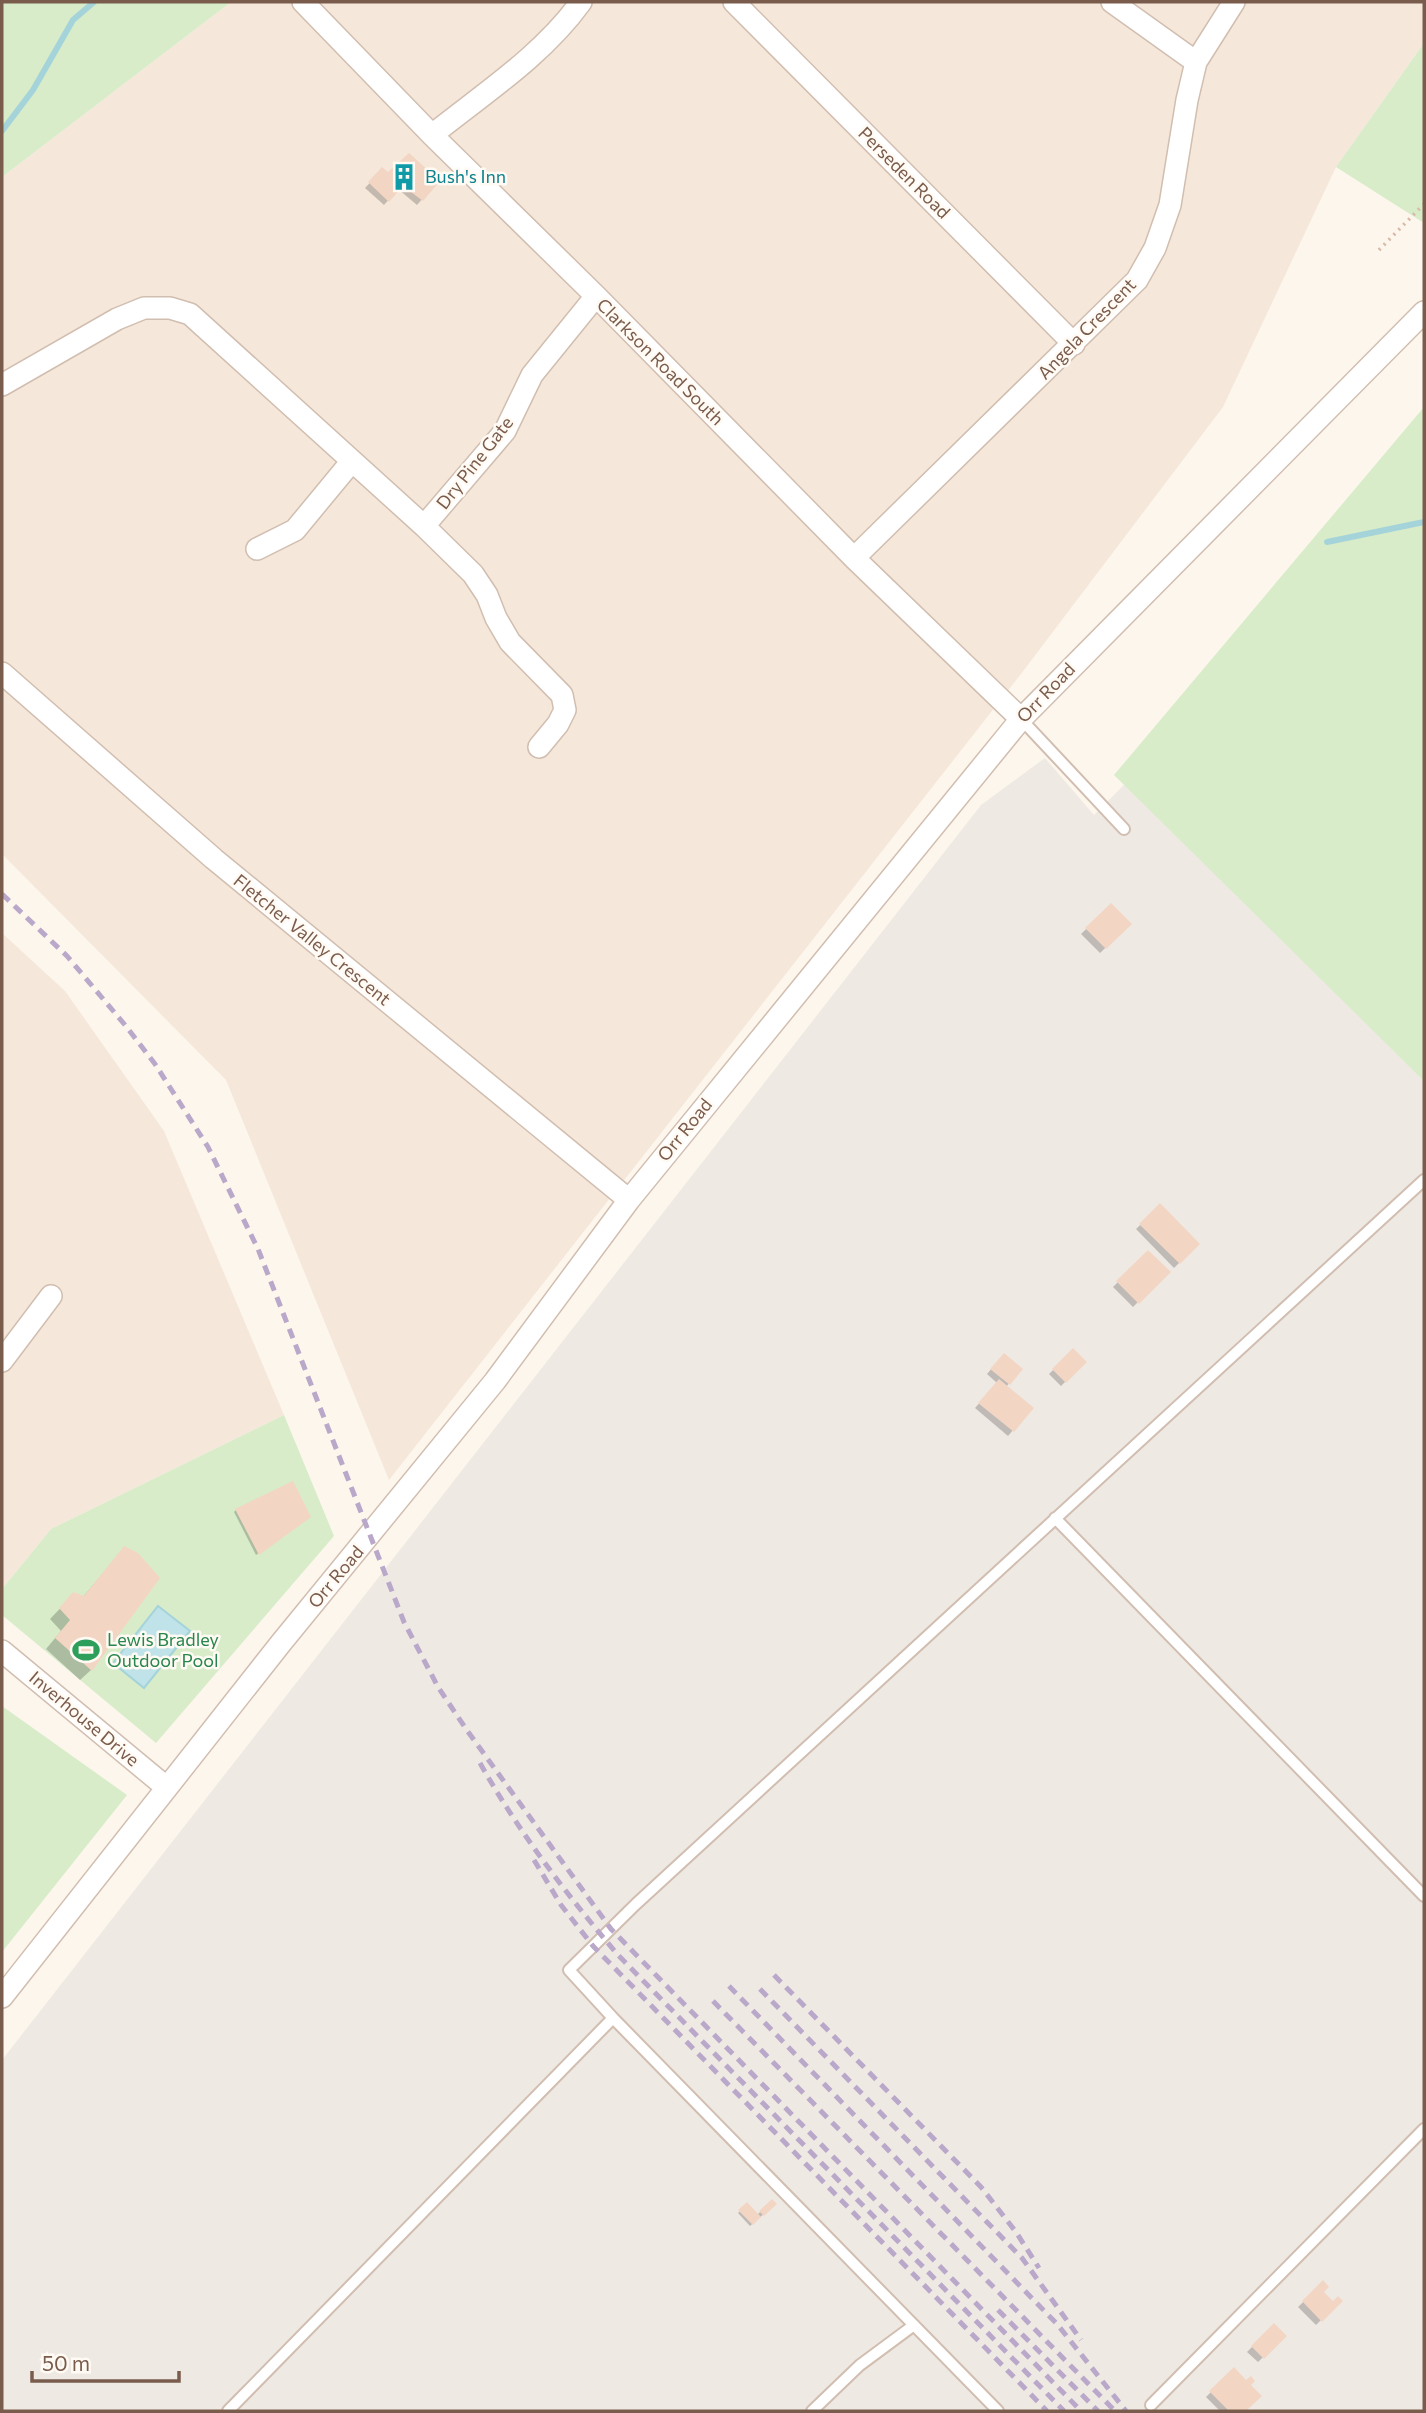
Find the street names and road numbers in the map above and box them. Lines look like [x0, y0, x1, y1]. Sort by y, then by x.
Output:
street label: Perseden Road [854, 122, 955, 223]
street label: Angela Crescent [1032, 273, 1140, 384]
street label: Clarkson Road South [593, 293, 729, 429]
street label: Dry Pine Gate [431, 412, 517, 513]
street label: Orr Road [1011, 658, 1079, 727]
street label: Fletcher Valley Crescent [230, 869, 396, 1009]
street label: Orr Road [652, 1093, 716, 1165]
street label: Orr Road [303, 1541, 368, 1612]
street label: Inverhouse Drive [25, 1666, 144, 1771]

